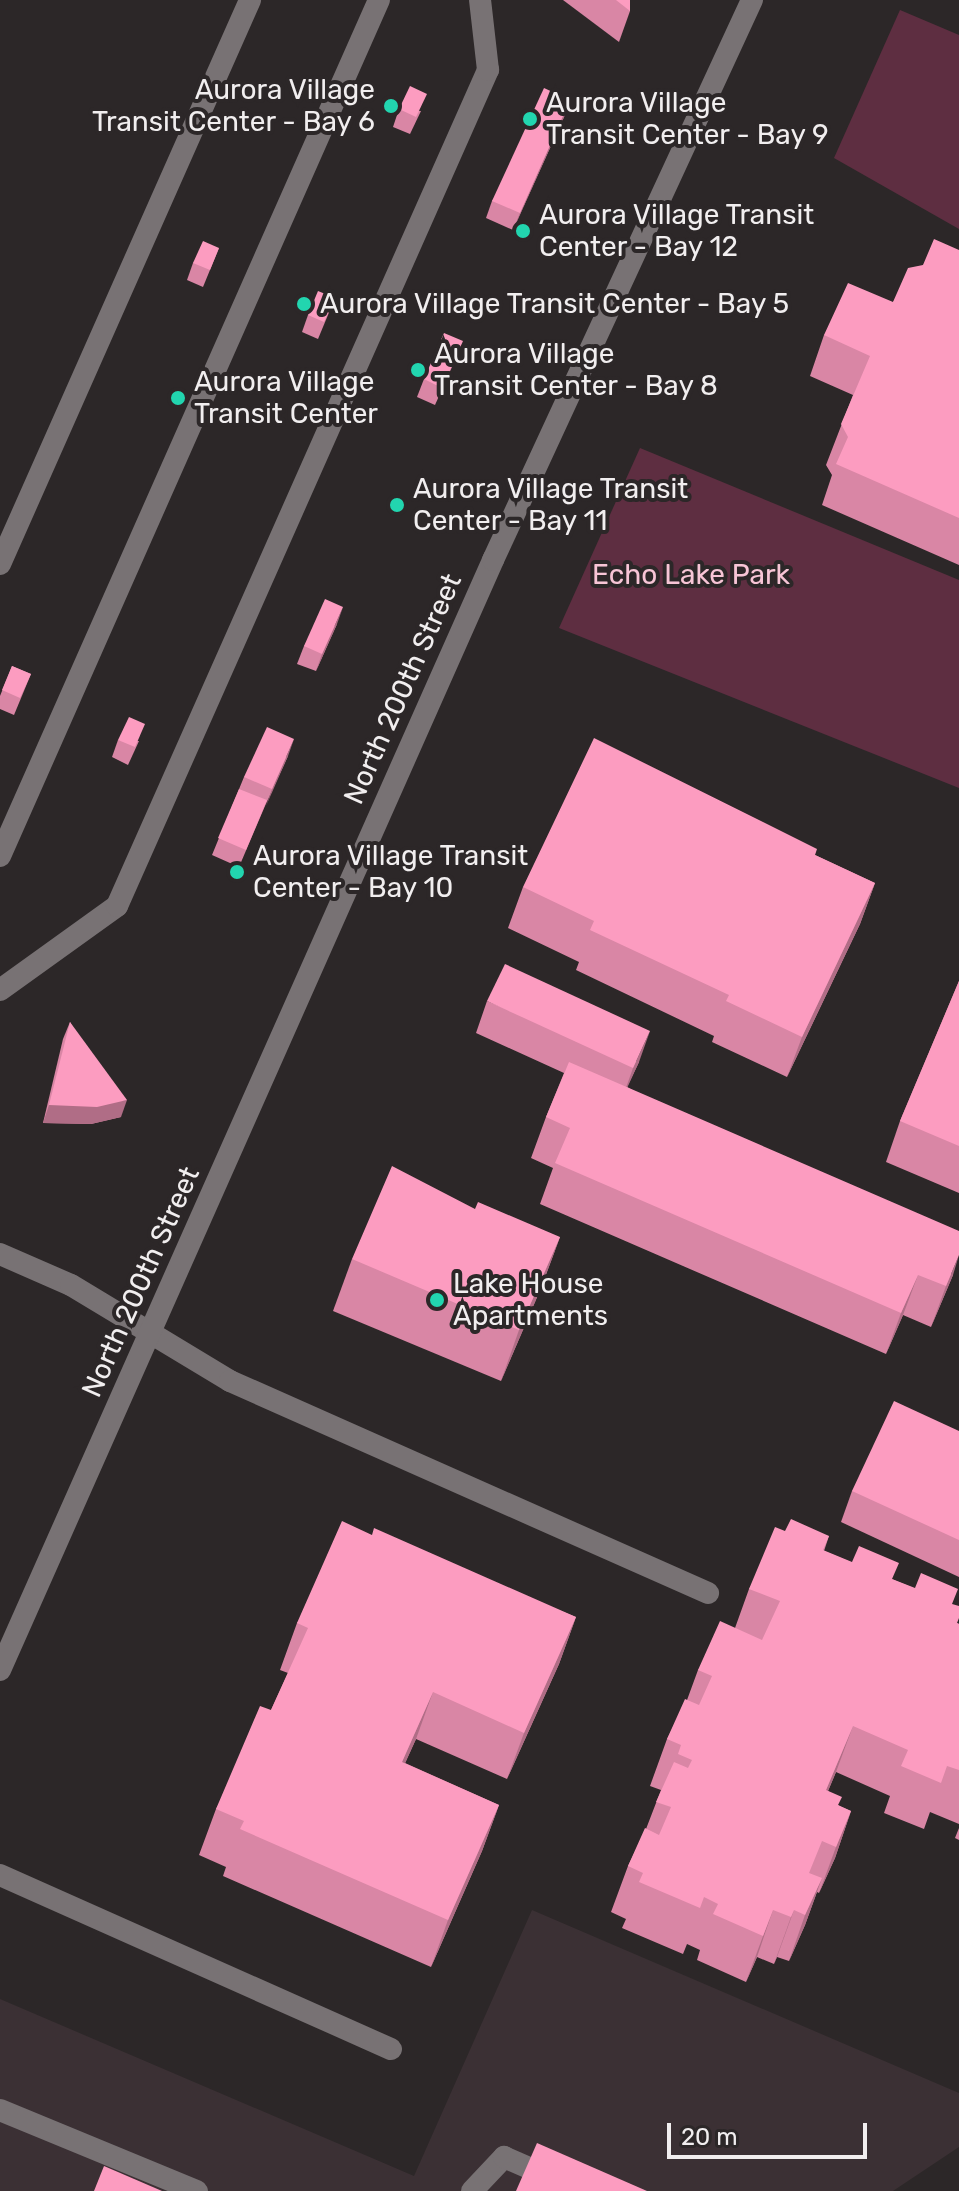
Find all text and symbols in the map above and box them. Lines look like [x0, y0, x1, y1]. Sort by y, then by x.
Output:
place label: Aurora Village Transit Center - Bay 6 [91, 73, 375, 139]
place label: Aurora Village Transit Center - Bay 9 [546, 86, 830, 152]
marker: Aurora Village Transit Center - Bay 6 [382, 97, 400, 115]
marker: Aurora Village Transit Center - Bay 9 [521, 110, 539, 128]
place label: Aurora Village Transit Center - Bay 12 [539, 198, 816, 264]
marker: Aurora Village Transit Center - Bay 12 [514, 222, 532, 240]
place label: Aurora Village Transit Center - Bay 5 [320, 287, 792, 321]
marker: Aurora Village Transit Center - Bay 5 [295, 295, 313, 313]
place label: Aurora Village Transit Center - Bay 8 [434, 337, 719, 403]
marker: Aurora Village Transit Center - Bay 8 [409, 361, 427, 379]
place label: Aurora Village Transit Center [194, 365, 378, 431]
marker: Aurora Village Transit Center [169, 389, 187, 407]
place label: Aurora Village Transit Center - Bay 11 [413, 472, 690, 538]
marker: Aurora Village Transit Center - Bay 11 [388, 496, 406, 514]
park label: Echo Lake Park [592, 558, 790, 592]
street label: North 200th Street [337, 569, 469, 809]
place label: Aurora Village Transit Center - Bay 10 [253, 839, 530, 905]
marker: Aurora Village Transit Center - Bay 10 [228, 863, 246, 881]
street label: North 200th Street [75, 1162, 207, 1402]
place label: Lake House Apartments [453, 1267, 608, 1333]
marker: Lake House Apartments [428, 1291, 446, 1309]
scale bar [671, 2107, 871, 2157]
text: 20 m [681, 2123, 738, 2151]

